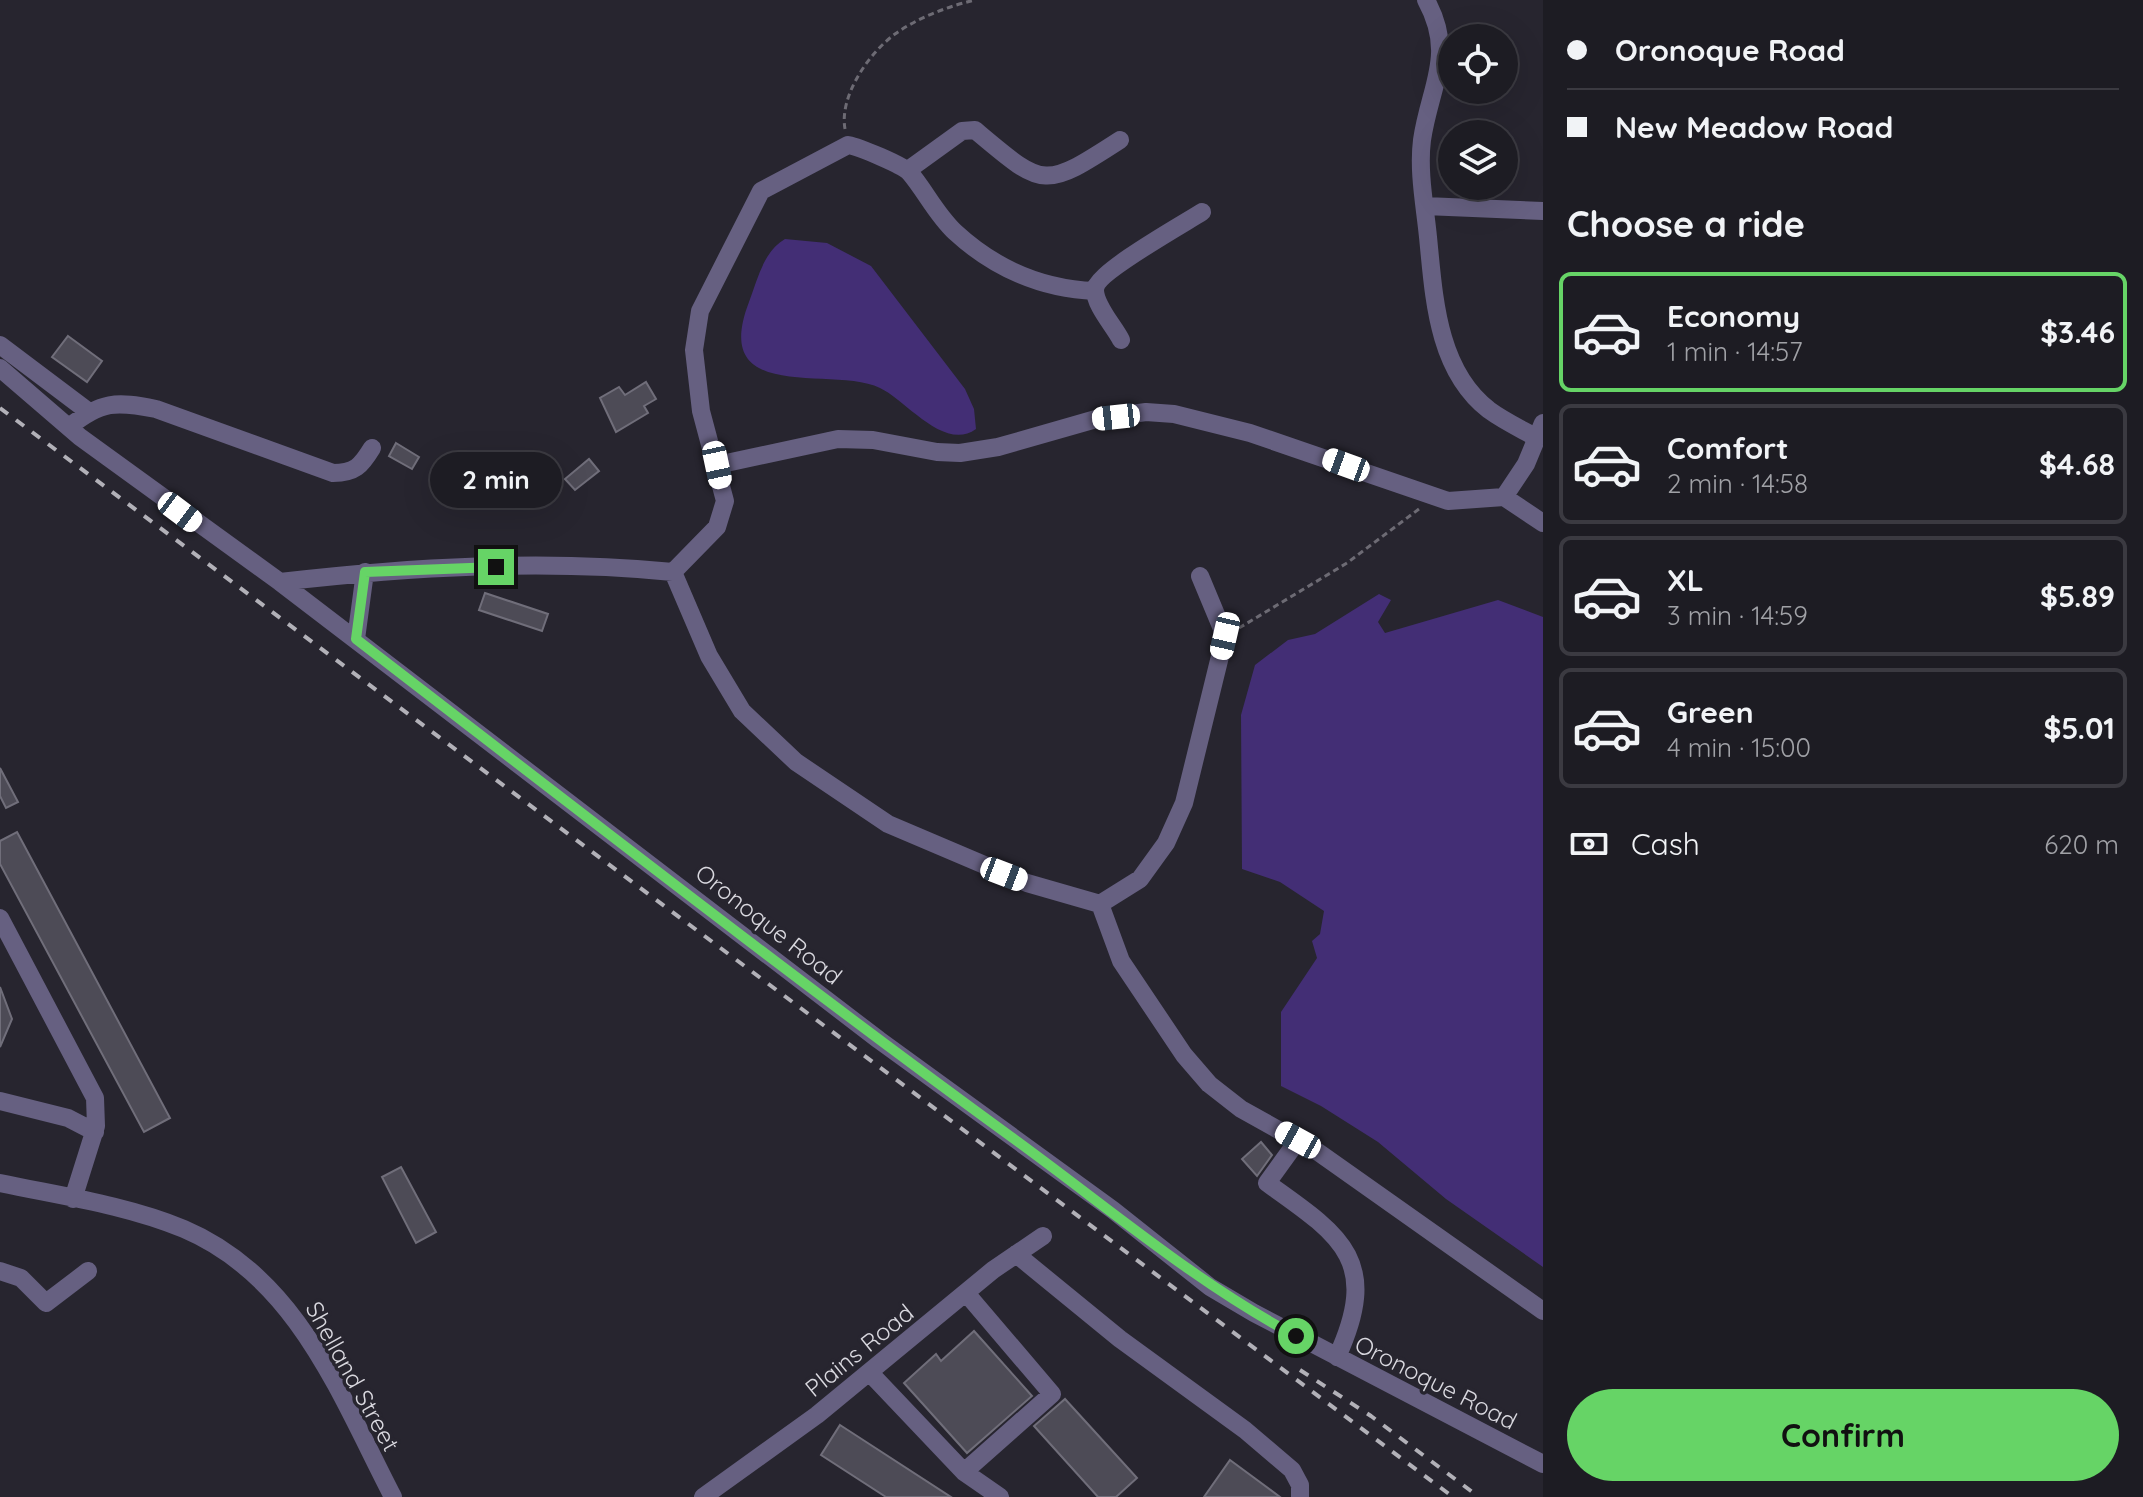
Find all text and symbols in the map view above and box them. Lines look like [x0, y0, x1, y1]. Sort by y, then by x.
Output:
map controls [1438, 24, 1518, 200]
button: locate [1438, 24, 1518, 104]
text: Oronoque Road [1615, 31, 1845, 69]
text: New Meadow Road [1615, 108, 1893, 146]
button: layers [1438, 120, 1518, 200]
text: Choose a ride [1567, 201, 1805, 246]
icon: car [1571, 296, 1643, 368]
text: Economy [1667, 297, 1800, 335]
text: $3.46 [2040, 313, 2115, 351]
text: 1 min · 14:57 [1667, 335, 1803, 368]
car [1091, 403, 1141, 431]
icon: car [1571, 428, 1643, 500]
text: Comfort [1667, 429, 1788, 467]
car [700, 439, 734, 491]
text: $4.68 [2039, 445, 2115, 483]
car [1319, 446, 1373, 484]
callout: 2 min [430, 451, 562, 507]
text: 2 min [462, 463, 530, 496]
text: 2 min · 14:58 [1667, 467, 1808, 500]
car [154, 488, 206, 536]
route end [478, 549, 514, 585]
icon: car [1571, 560, 1643, 632]
text: XL [1667, 561, 1704, 599]
text: $5.89 [2040, 577, 2115, 615]
text: 3 min · 14:59 [1667, 599, 1808, 632]
car [1208, 610, 1242, 662]
icon: car [1571, 692, 1643, 764]
text: Green [1667, 693, 1754, 731]
text: $5.01 [2043, 709, 2115, 747]
text: 4 min · 15:00 [1667, 731, 1811, 764]
icon: cash [1567, 822, 1611, 866]
text: Cash [1631, 825, 1700, 863]
text: 620 m [2044, 828, 2119, 861]
car [977, 854, 1031, 894]
street label: Oronoque Road [690, 857, 848, 991]
car [1271, 1118, 1325, 1162]
street label: Shelland Street [299, 1296, 407, 1456]
street label: Plains Road [799, 1297, 919, 1403]
route start [1278, 1318, 1314, 1354]
street label: Oronoque Road [1350, 1328, 1522, 1436]
button: Confirm [1567, 1389, 2119, 1481]

